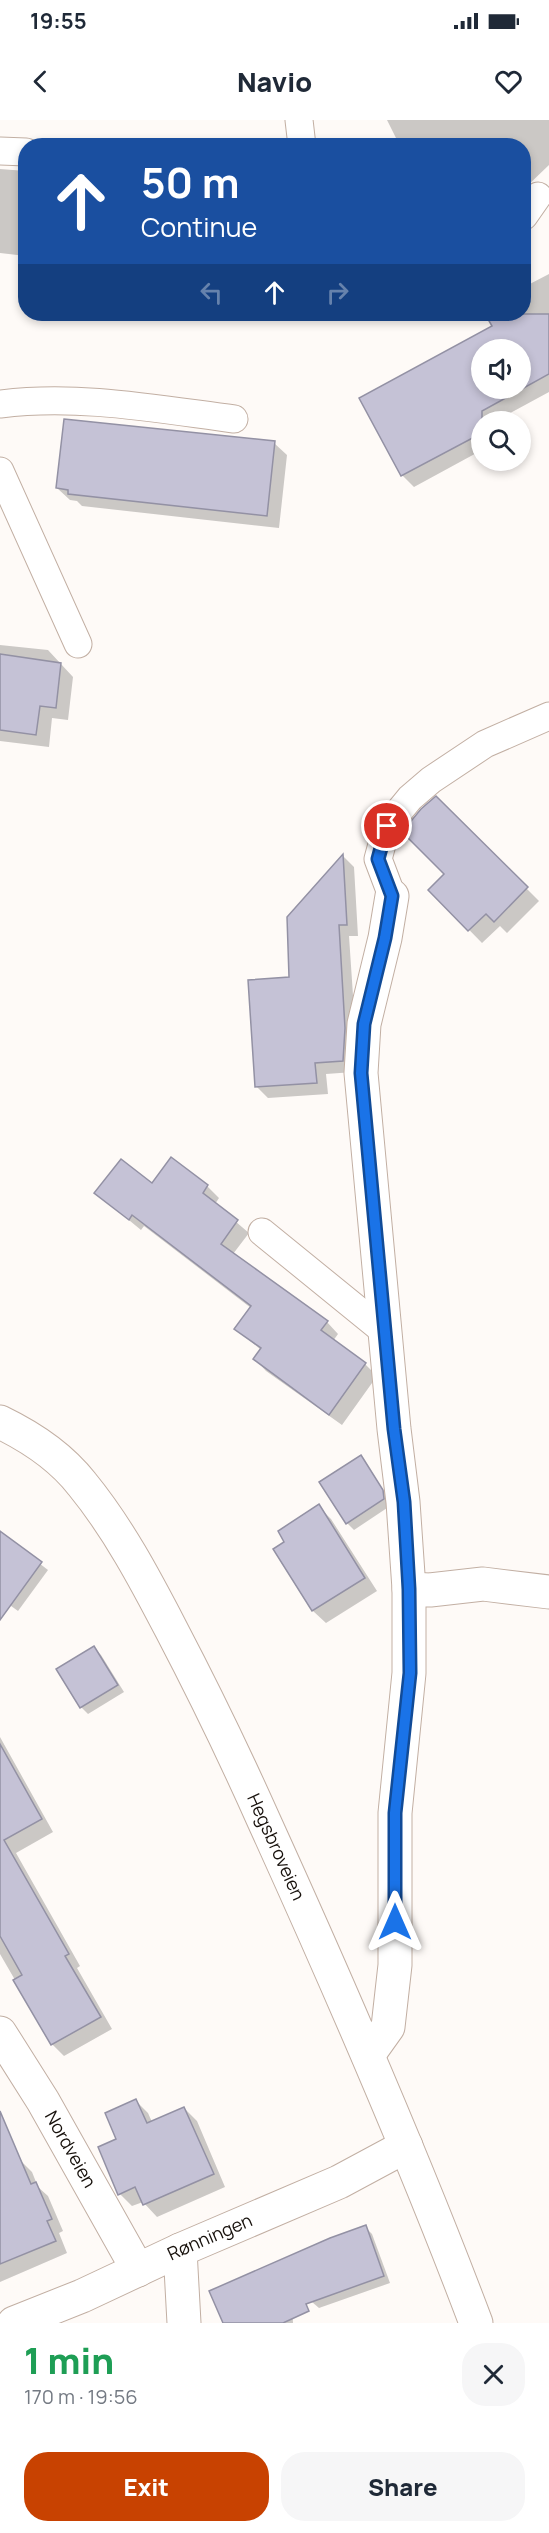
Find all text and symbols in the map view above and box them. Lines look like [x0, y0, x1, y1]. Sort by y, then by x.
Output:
text: 19:55 [30, 6, 87, 36]
text: Navio [237, 63, 312, 100]
icon: back [24, 65, 57, 98]
icon: heart [492, 65, 525, 98]
text: 50 m [141, 153, 239, 211]
icon: ahead [42, 162, 120, 240]
text: Continue [141, 208, 257, 245]
icon: left [195, 276, 228, 309]
icon: ahead [258, 276, 291, 309]
icon: right [321, 276, 354, 309]
map controls [471, 339, 531, 471]
button: sound [471, 339, 531, 399]
button: search [471, 411, 531, 471]
pin [361, 800, 412, 851]
icon: arrive [370, 809, 403, 842]
street label: Hegsbroveien [242, 1789, 311, 1904]
position arrow [363, 1890, 427, 1954]
street label: Nordveien [40, 2106, 102, 2192]
street label: Rønningen [163, 2208, 256, 2265]
text: 1 min [24, 2336, 114, 2385]
button: close [462, 2343, 525, 2406]
text: 170 m · 19:56 [24, 2383, 138, 2410]
button: Exit [24, 2452, 269, 2521]
button: Share [281, 2452, 525, 2521]

